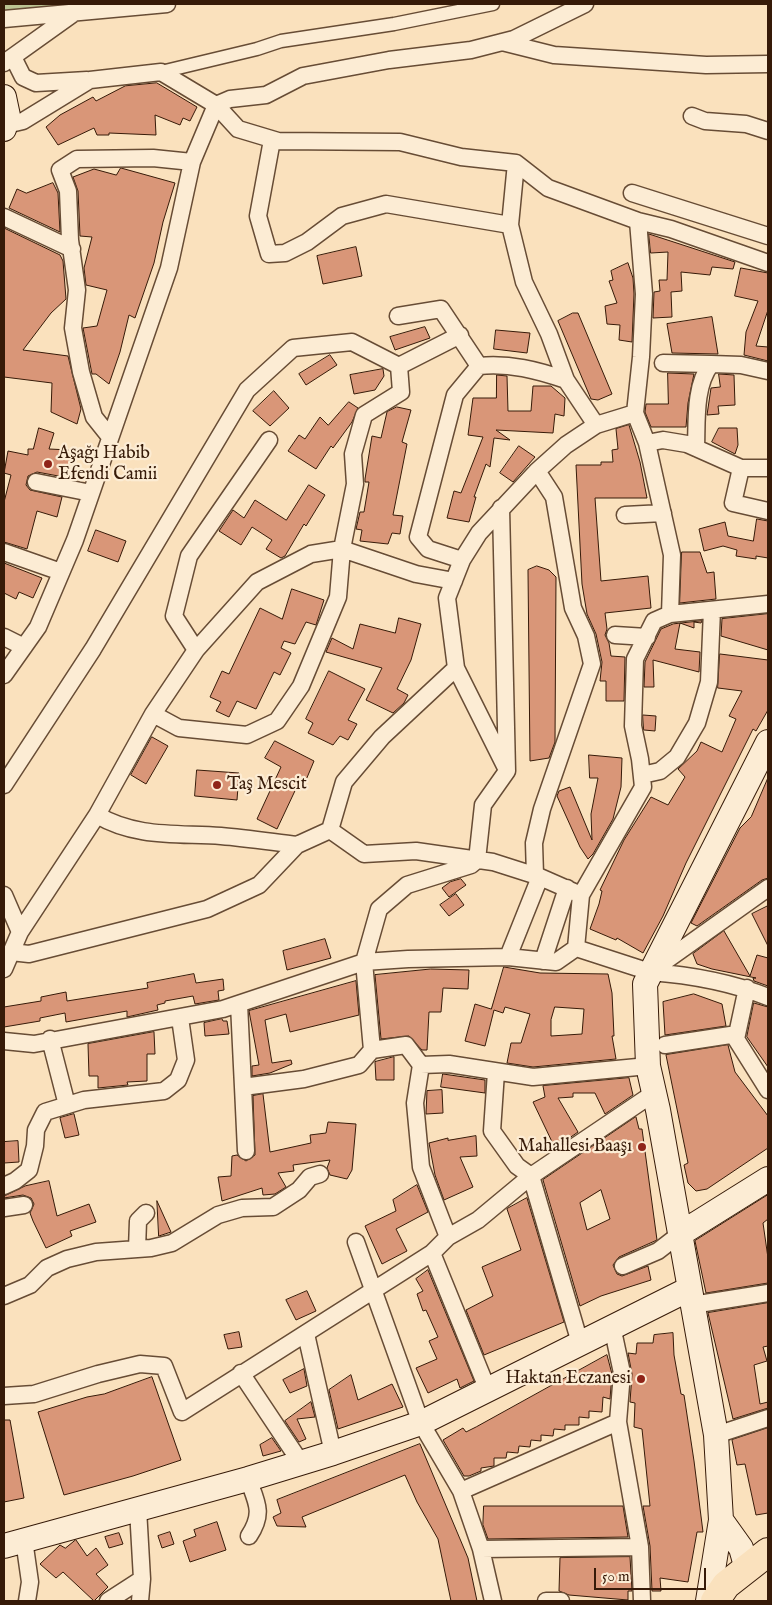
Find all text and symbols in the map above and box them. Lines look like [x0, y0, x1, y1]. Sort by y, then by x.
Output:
place label: Aşağı Habib Efendi Camii [58, 443, 157, 486]
marker: Aşağı Habib Efendi Camii [42, 458, 54, 470]
place label: Taş Mescit [227, 774, 307, 796]
marker: Taş Mescit [211, 779, 223, 791]
place label: Mahallesi Baaşı [518, 1136, 632, 1158]
marker: Mahallesi Baaşı [636, 1141, 648, 1153]
place label: Haktan Eczanesi [505, 1368, 631, 1390]
marker: Haktan Eczanesi [635, 1373, 647, 1385]
scale bar [597, 1558, 710, 1590]
text: 50 m [602, 1567, 630, 1586]

